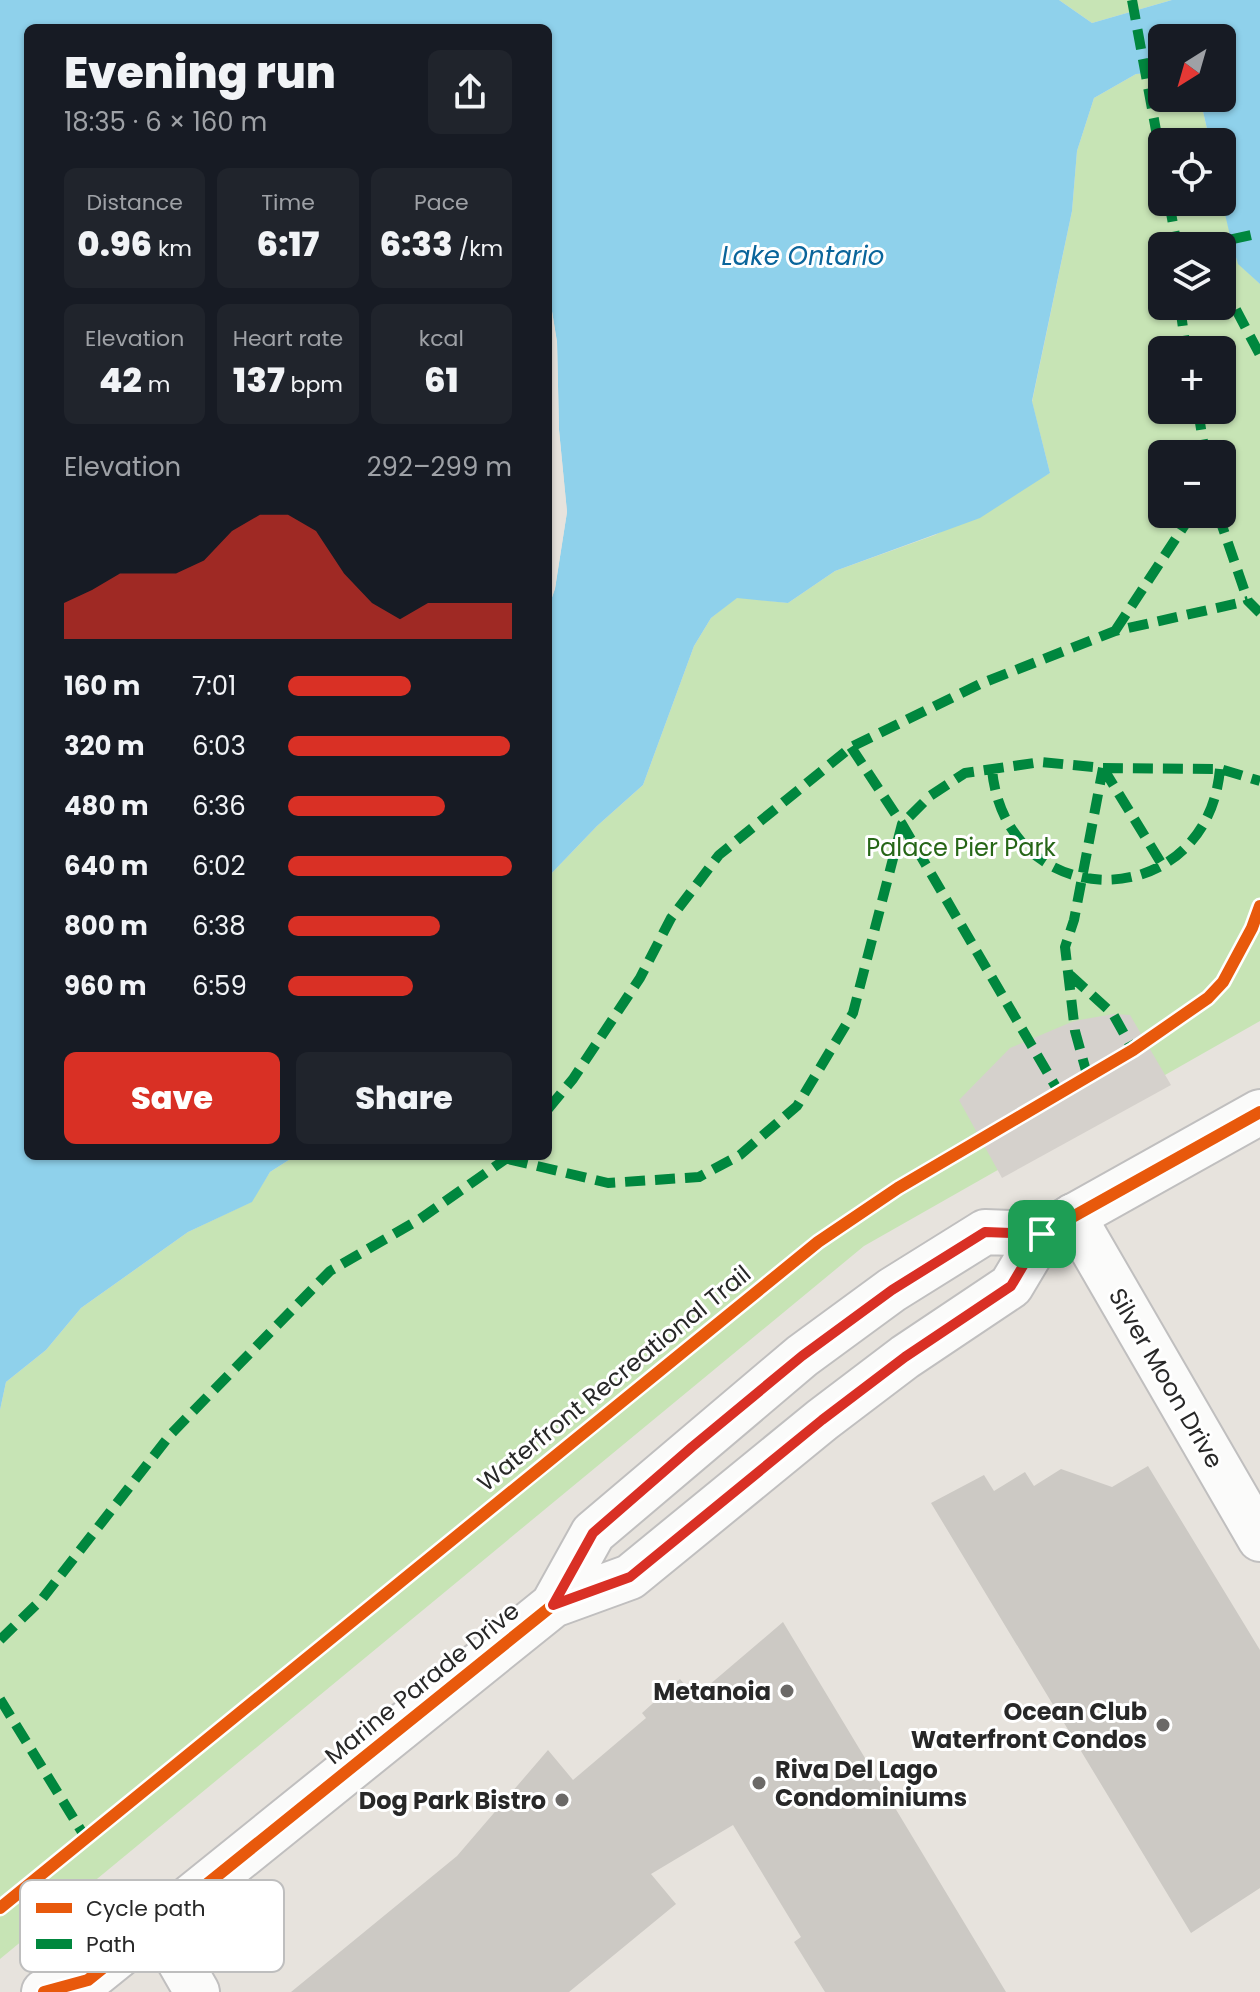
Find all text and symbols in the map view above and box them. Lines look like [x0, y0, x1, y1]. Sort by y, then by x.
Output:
north arrow [1148, 24, 1236, 112]
map controls [1148, 24, 1236, 528]
text: Evening run [64, 42, 336, 103]
button: share [428, 50, 512, 134]
text: 18:35 · 6 × 160 m [64, 104, 267, 140]
button: locate [1148, 128, 1236, 216]
text: Distance [86, 187, 183, 218]
text: Time [261, 187, 315, 218]
text: Pace [414, 187, 469, 218]
text: 0.96 [77, 220, 152, 268]
text: 6:17 [257, 220, 319, 268]
text: 6:33 [379, 220, 453, 268]
button: layers [1148, 232, 1236, 320]
text: km [152, 233, 192, 264]
text: /km [453, 233, 503, 264]
water label: Lake Ontario [722, 238, 884, 274]
text: Elevation [85, 323, 184, 354]
text: Heart rate [233, 323, 343, 354]
text: kcal [419, 323, 464, 354]
button: + [1148, 336, 1236, 424]
text: 42 [99, 356, 142, 404]
text: 137 [233, 356, 285, 404]
text: 61 [424, 356, 459, 404]
text: m [142, 369, 170, 400]
text: bpm [285, 369, 343, 400]
button: − [1148, 440, 1236, 528]
text: Elevation [64, 449, 181, 485]
text: 292–299 m [367, 449, 512, 485]
text: 160 m [64, 668, 140, 704]
text: 7:01 [192, 668, 236, 704]
text: 320 m [64, 728, 145, 764]
text: 6:03 [192, 728, 246, 764]
text: 480 m [64, 788, 148, 824]
text: 6:36 [192, 788, 246, 824]
park label: Palace Pier Park [866, 831, 1056, 864]
text: 640 m [64, 848, 148, 884]
text: 6:02 [192, 848, 245, 884]
text: 800 m [64, 908, 148, 944]
text: 6:38 [192, 908, 246, 944]
text: 960 m [64, 968, 147, 1004]
text: 6:59 [192, 968, 247, 1004]
button: Save [64, 1052, 280, 1144]
button: Share [296, 1052, 512, 1144]
pin [1008, 1200, 1076, 1268]
icon: arrive [1020, 1212, 1064, 1256]
street label: Waterfront Recreational Trail [470, 1257, 758, 1499]
street label: Silver Moon Drive [1101, 1282, 1231, 1474]
street label: Marine Parade Drive [318, 1594, 526, 1772]
place label: Metanoia [653, 1675, 771, 1708]
marker: Metanoia [778, 1682, 796, 1700]
place label: Ocean Club Waterfront Condos [911, 1695, 1147, 1756]
marker: Ocean Club Waterfront Condos [1154, 1716, 1172, 1734]
place label: Riva Del Lago Condominiums [775, 1753, 967, 1814]
marker: Riva Del Lago Condominiums [750, 1774, 768, 1792]
place label: Dog Park Bistro [359, 1784, 546, 1817]
marker: Dog Park Bistro [553, 1791, 571, 1809]
legend [20, 1880, 284, 1972]
text: Cycle path [86, 1893, 205, 1924]
text: Path [86, 1929, 136, 1960]

